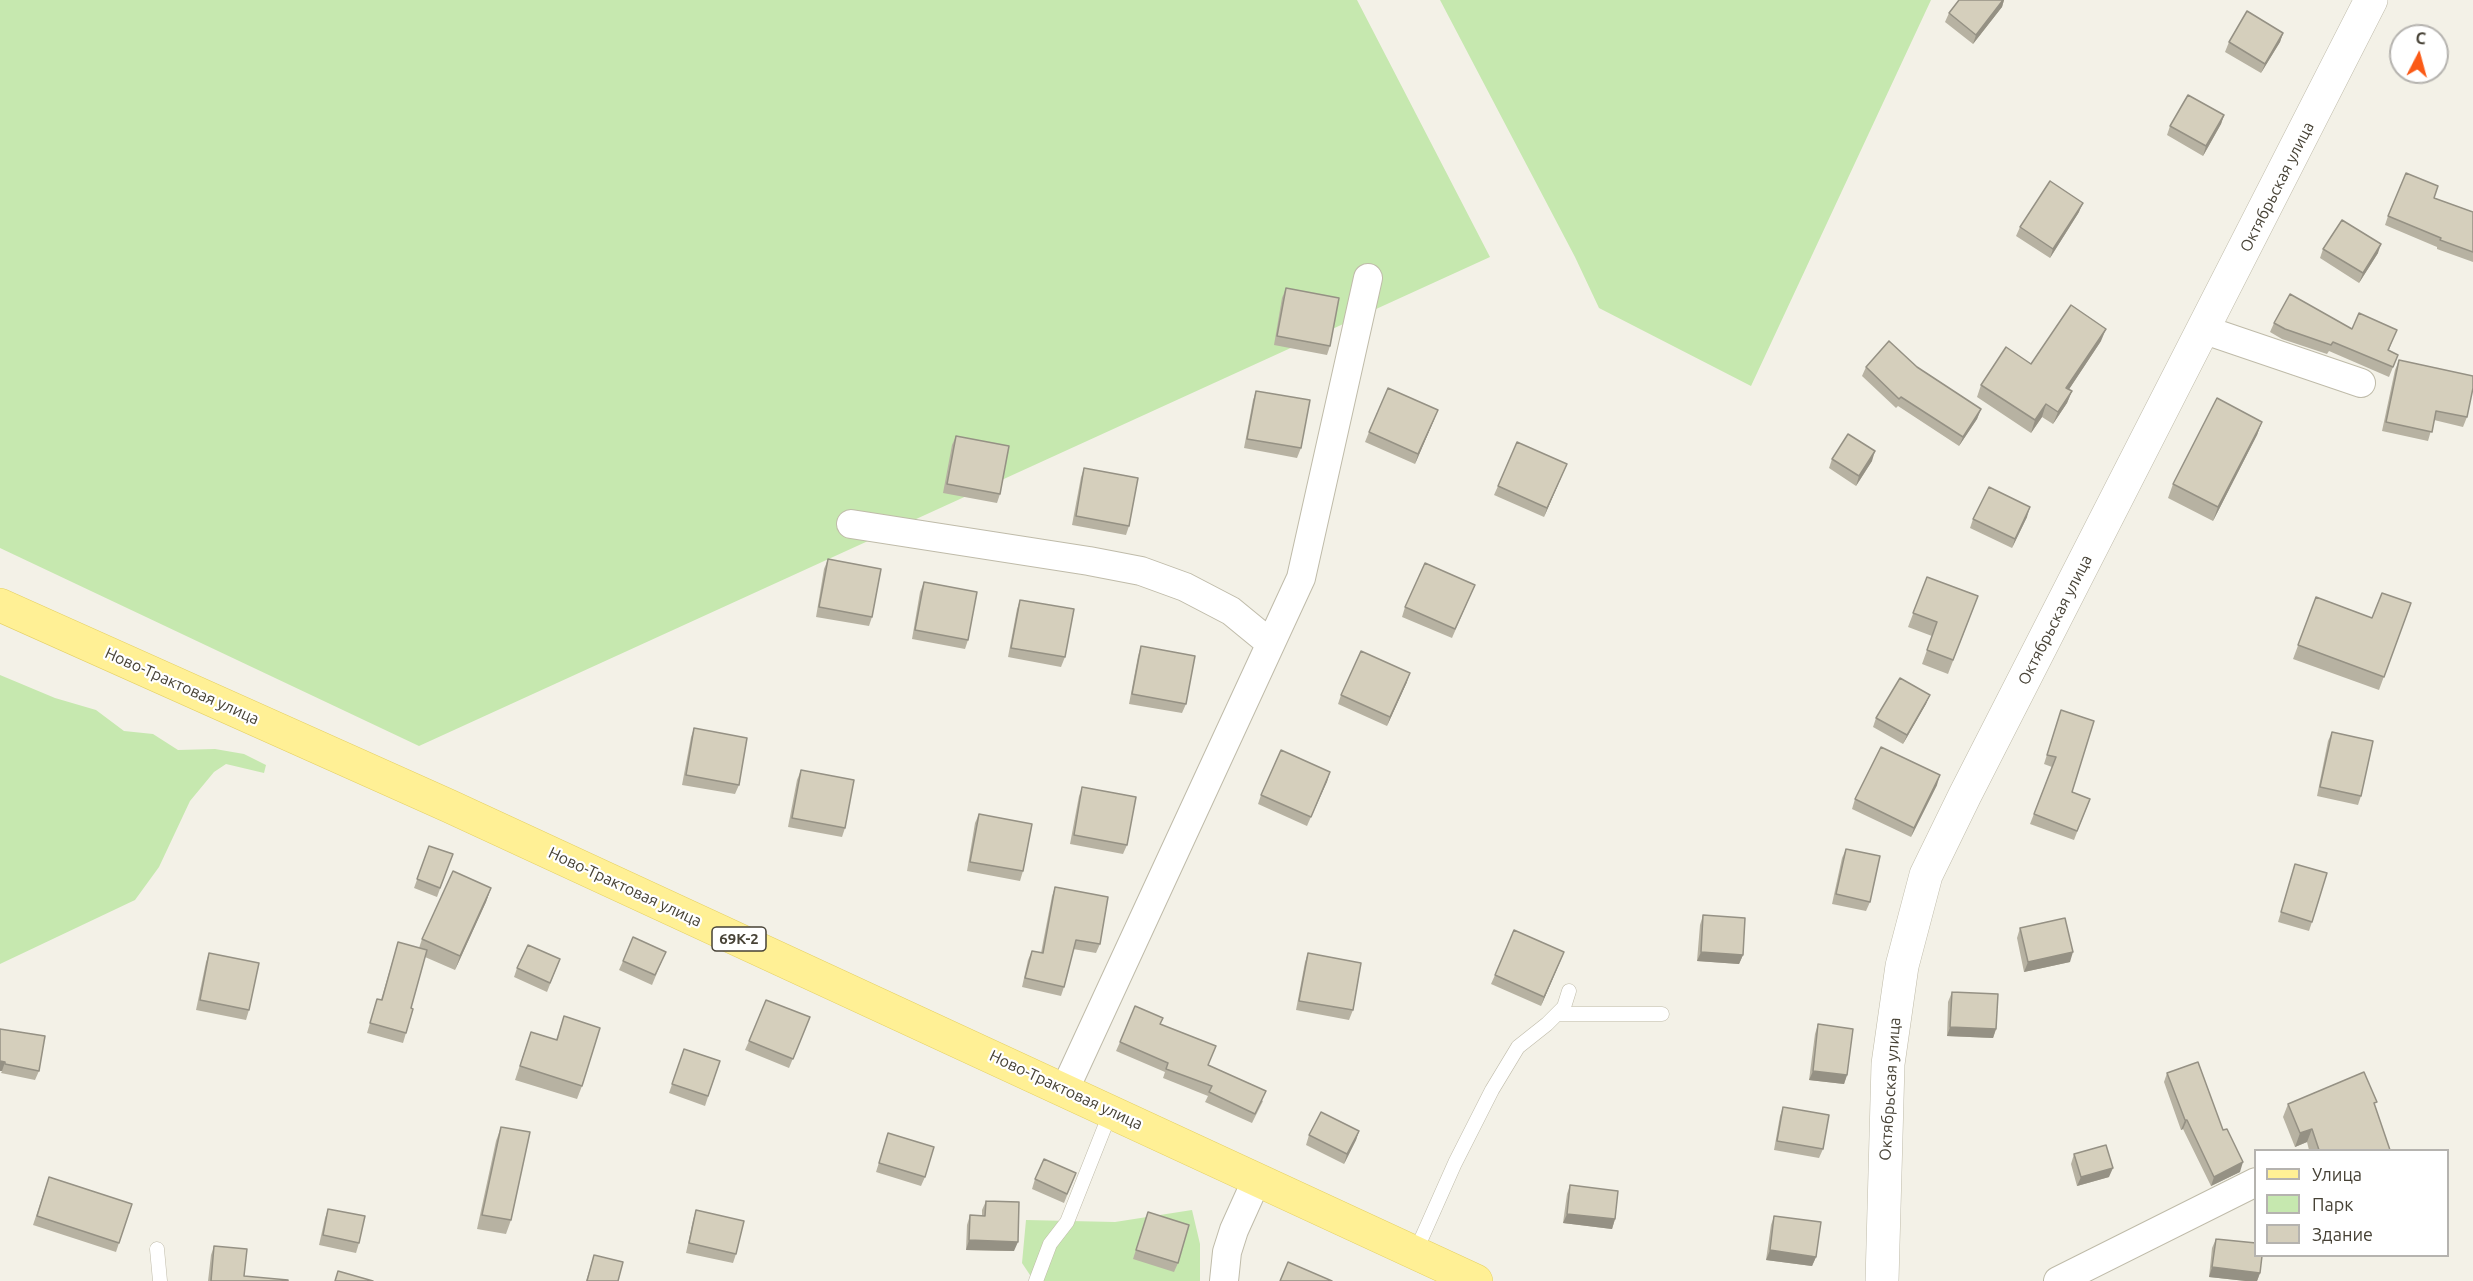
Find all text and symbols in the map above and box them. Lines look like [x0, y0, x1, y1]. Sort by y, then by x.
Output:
north arrow [2389, 24, 2449, 84]
text: С [2415, 29, 2427, 48]
street label: Октябрьская улица [2236, 119, 2318, 255]
street label: Октябрьская улица [2014, 552, 2096, 688]
street label: Ново-Трактовая улица [102, 643, 262, 729]
street label: Ново-Трактовая улица [545, 843, 705, 931]
road number: 69К-2 [712, 927, 766, 951]
street label: Октябрьская улица [1875, 1017, 1905, 1161]
street label: Ново-Трактовая улица [986, 1046, 1146, 1134]
legend [2254, 1149, 2449, 1257]
text: Улица [2312, 1164, 2362, 1184]
text: Парк [2312, 1194, 2353, 1214]
text: Здание [2312, 1224, 2373, 1244]

